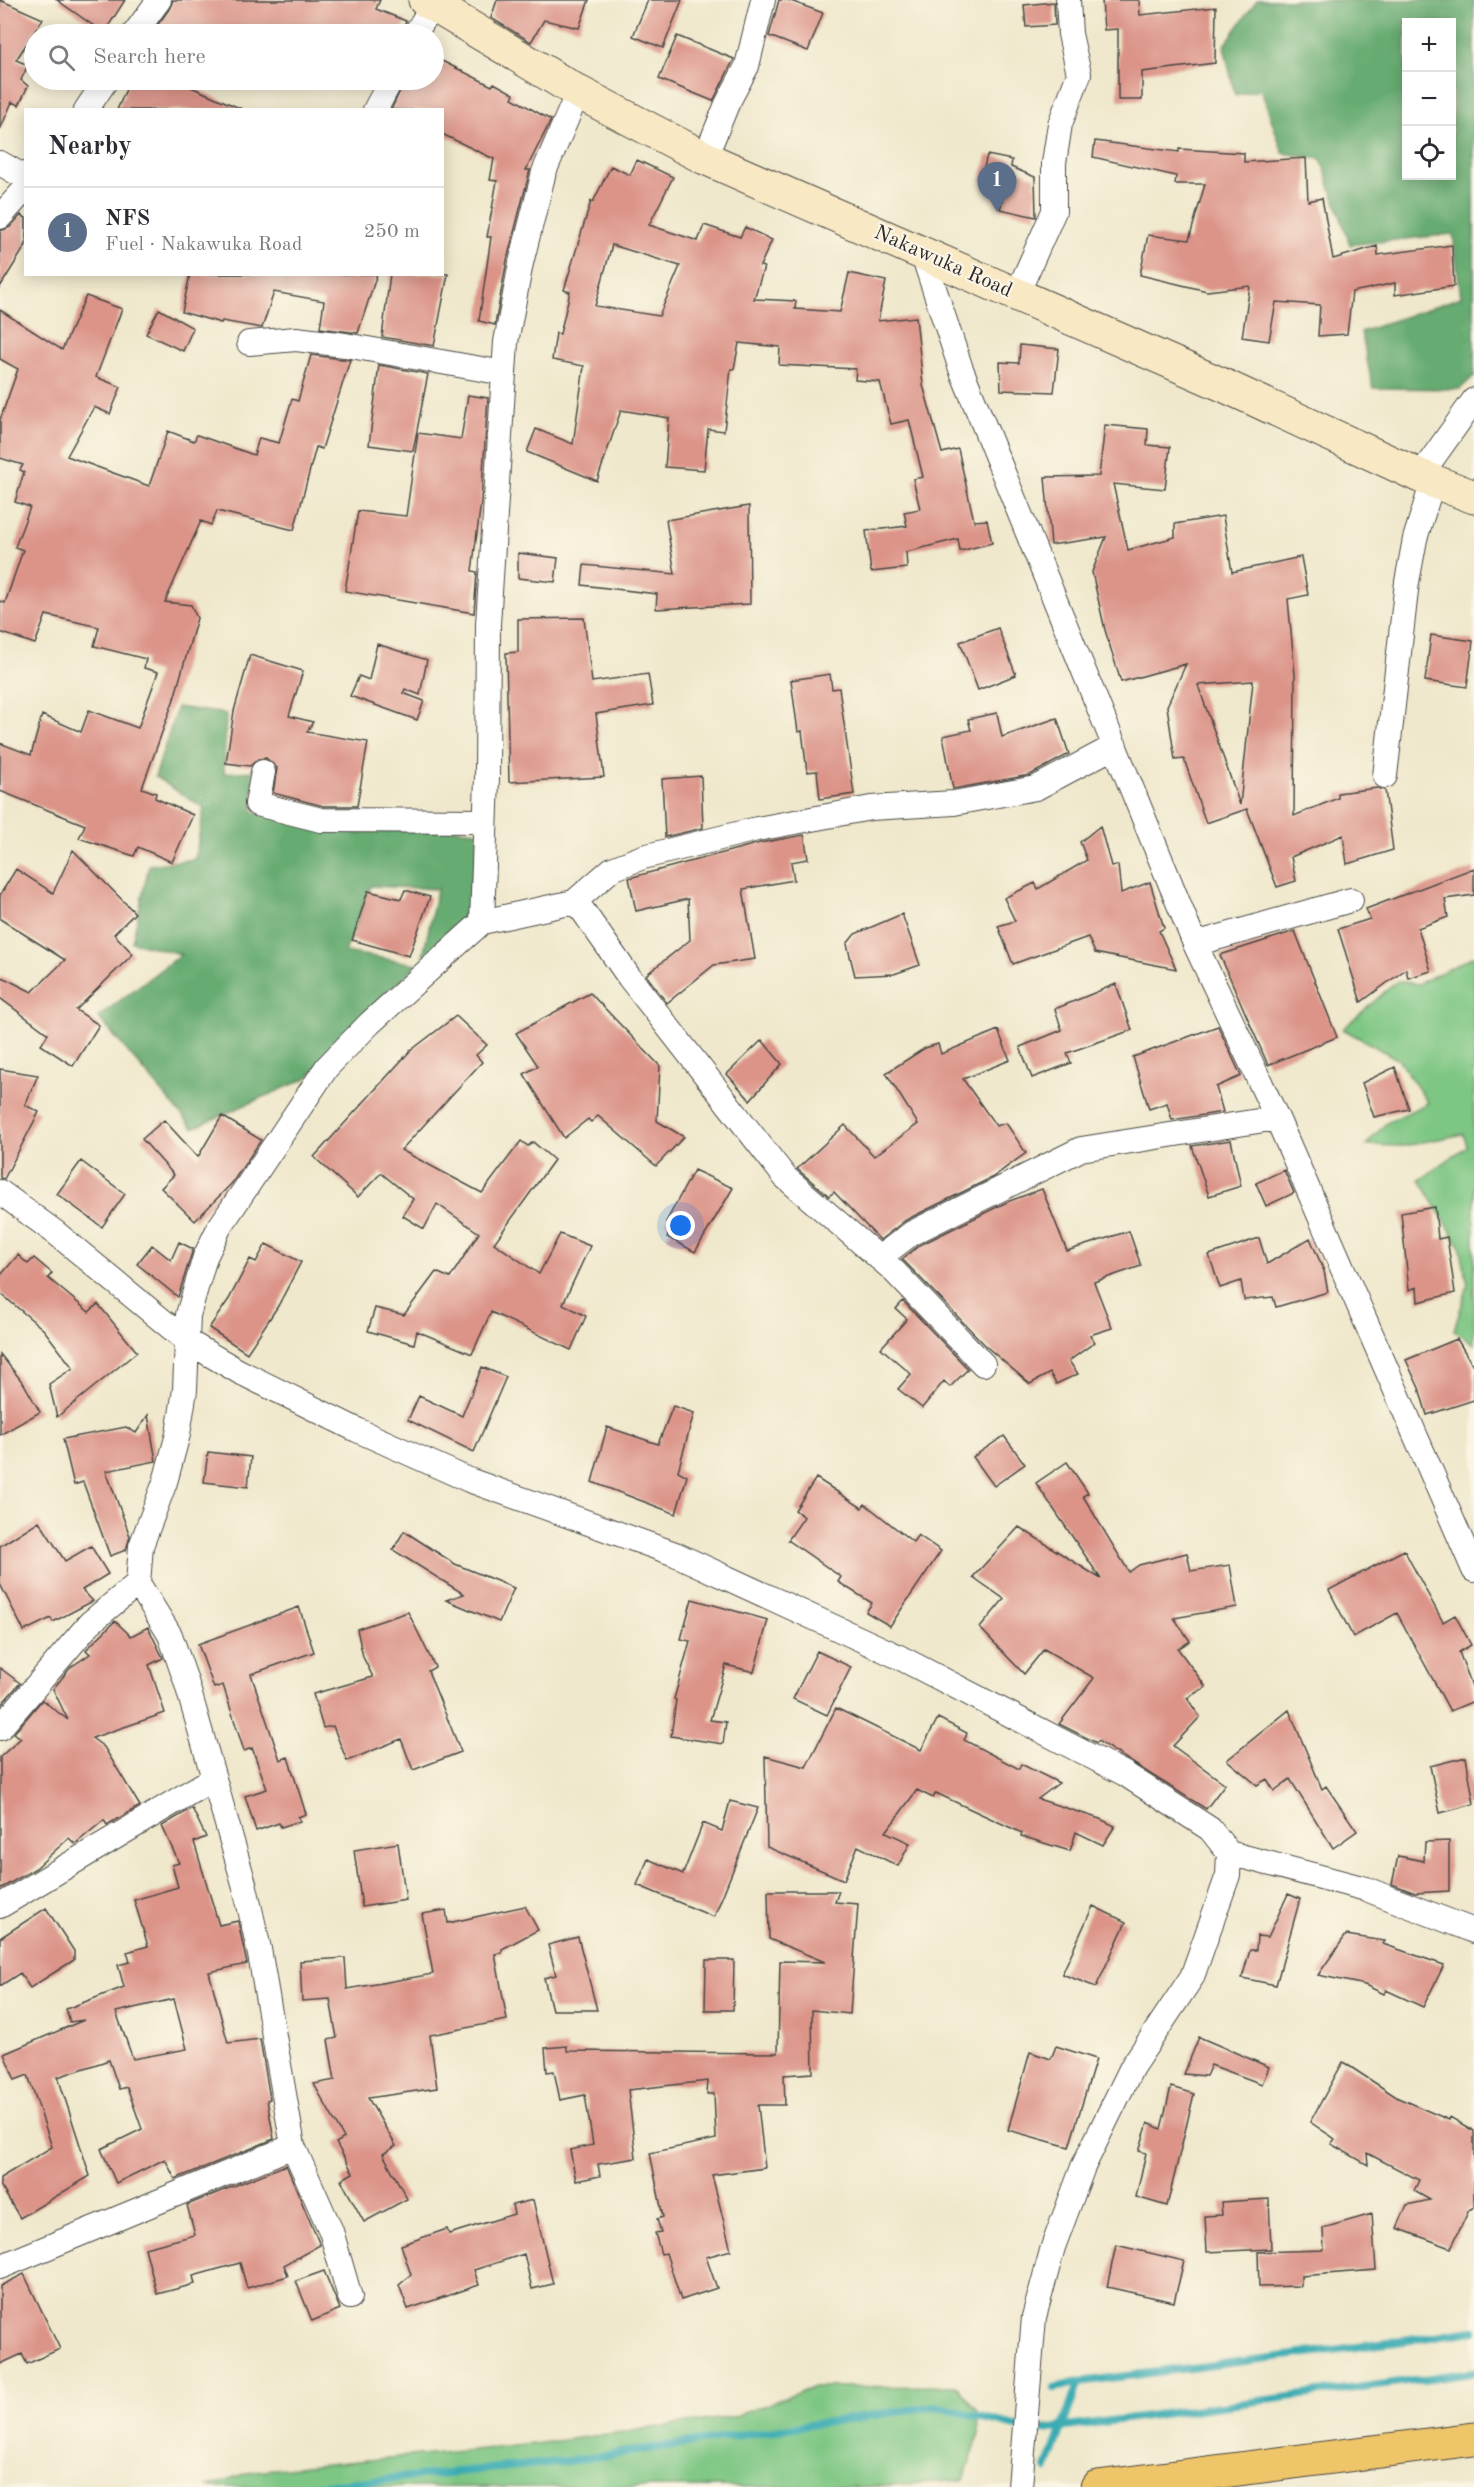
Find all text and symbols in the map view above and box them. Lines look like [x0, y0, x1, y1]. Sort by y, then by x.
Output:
map controls [1402, 18, 1456, 180]
button: + [1402, 18, 1456, 72]
search box [24, 24, 444, 90]
icon: search [45, 41, 78, 74]
text: Search here [93, 46, 206, 68]
button: − [1402, 72, 1456, 126]
button: locate [1402, 126, 1456, 180]
text: Nearby [48, 134, 132, 160]
pin: 1 [978, 162, 1016, 212]
text: NFS [105, 208, 150, 230]
text: 1 [62, 222, 73, 242]
text: 250 m [364, 222, 420, 242]
street label: Nakawuka Road [871, 222, 1015, 302]
text: Fuel · Nakawuka Road [105, 235, 302, 255]
your location [666, 1211, 695, 1240]

